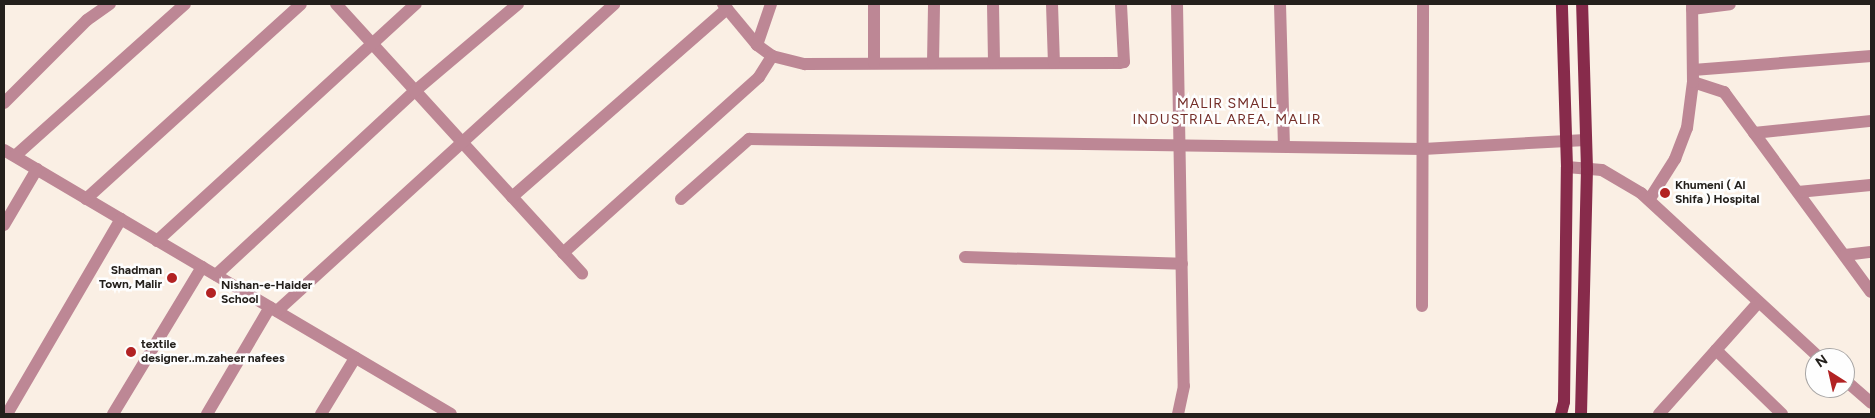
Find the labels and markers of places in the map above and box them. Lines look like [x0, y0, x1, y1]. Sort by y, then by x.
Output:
place label: Khumeni ( Al Shifa ) Hospital [1675, 179, 1760, 207]
marker: Khumeni ( Al Shifa ) Hospital [1659, 187, 1671, 199]
place label: Shadman Town, Malir [99, 264, 162, 292]
marker: Shadman Town, Malir [166, 272, 178, 284]
place label: Nishan-e-Haider School [221, 279, 312, 307]
marker: Nishan-e-Haider School [205, 287, 217, 299]
place label: textile designer..m.zaheer nafees [141, 338, 284, 366]
marker: textile designer..m.zaheer nafees [125, 346, 137, 358]

